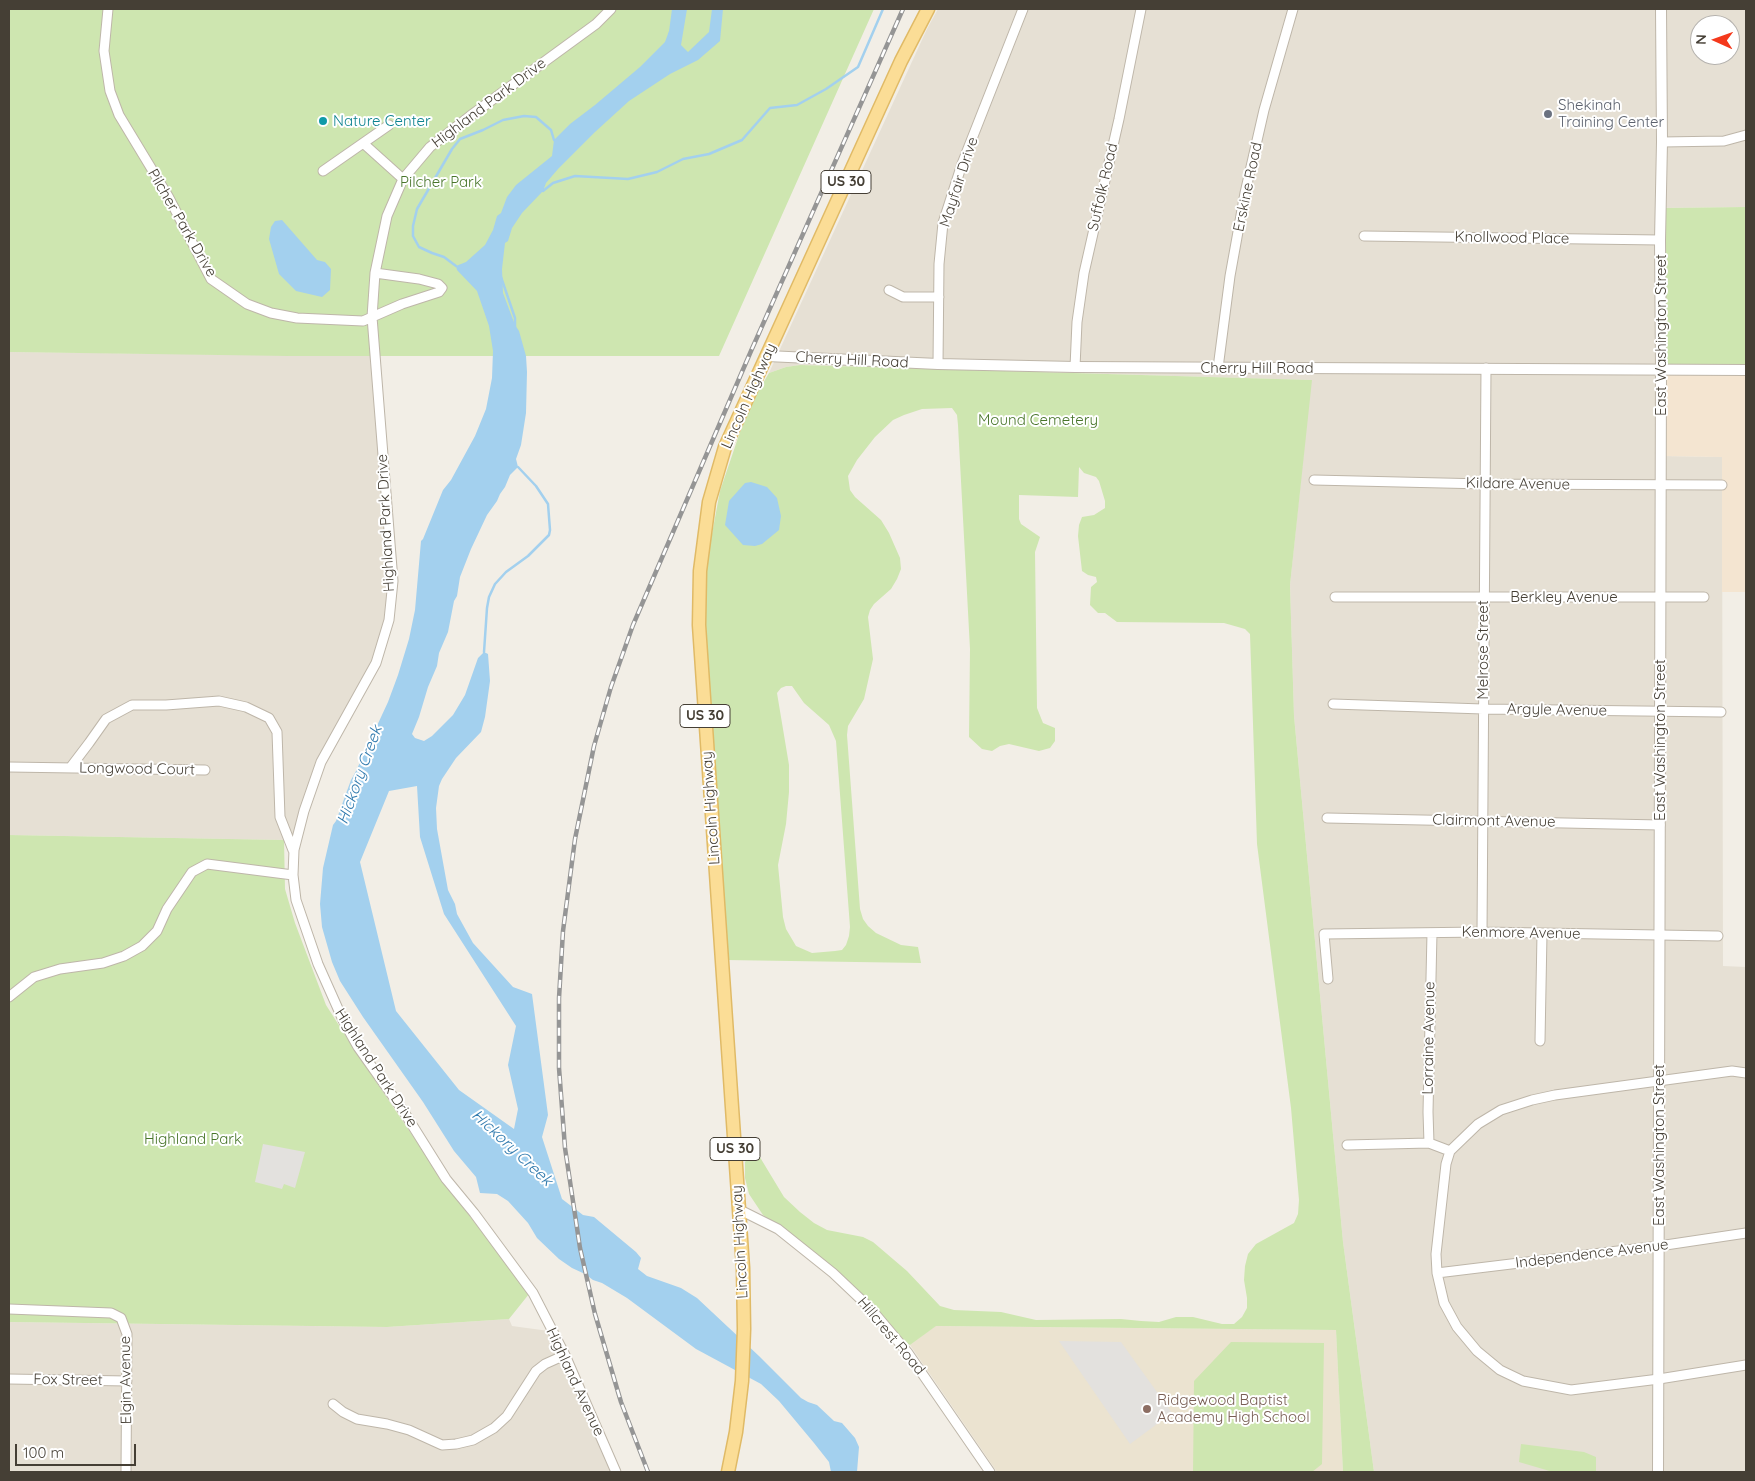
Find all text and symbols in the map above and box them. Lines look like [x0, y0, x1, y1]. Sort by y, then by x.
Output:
north arrow [1690, 15, 1740, 65]
text: N [1692, 34, 1710, 45]
street label: Highland Park Drive [428, 54, 550, 152]
place label: Shekinah Training Center [1558, 96, 1664, 131]
marker: Shekinah Training Center [1542, 108, 1554, 120]
place label: Nature Center [333, 112, 431, 130]
marker: Nature Center [317, 115, 329, 127]
street label: Mayfair Drive [936, 135, 982, 229]
street label: Suffolk Road [1084, 141, 1122, 233]
street label: Erskine Road [1230, 141, 1266, 233]
street label: Pilcher Park Drive [144, 166, 220, 280]
road number: US 30 [821, 170, 871, 193]
park label: Pilcher Park [400, 173, 482, 191]
street label: Knollwood Place [1454, 228, 1570, 248]
street label: East Washington Street [1652, 254, 1670, 416]
street label: Lincoln Highway [718, 340, 780, 452]
street label: Cherry Hill Road [795, 348, 909, 372]
street label: Cherry Hill Road [1200, 359, 1314, 377]
park label: Mound Cemetery [978, 411, 1098, 429]
street label: Highland Park Drive [373, 454, 399, 592]
street label: Kildare Avenue [1466, 474, 1570, 494]
street label: Berkley Avenue [1510, 588, 1618, 606]
street label: Melrose Street [1474, 600, 1492, 700]
street label: East Washington Street [1651, 659, 1669, 821]
street label: Argyle Avenue [1507, 700, 1607, 720]
road number: US 30 [680, 704, 730, 728]
water label: Hickory Creek [333, 723, 387, 827]
street label: Lincoln Highway [698, 751, 724, 865]
street label: Longwood Court [79, 759, 195, 779]
street label: Clairmont Avenue [1432, 811, 1556, 831]
street label: Kenmore Avenue [1461, 923, 1581, 943]
street label: Lorraine Avenue [1419, 981, 1439, 1095]
street label: Highland Park Drive [331, 1005, 421, 1131]
street label: East Washington Street [1650, 1064, 1668, 1226]
water label: Hickory Creek [468, 1106, 556, 1190]
park label: Highland Park [144, 1130, 242, 1148]
road number: US 30 [710, 1138, 760, 1160]
street label: Lincoln Highway [728, 1185, 752, 1299]
street label: Independence Avenue [1514, 1236, 1670, 1272]
street label: Hillcrest Road [853, 1293, 929, 1379]
street label: Highland Avenue [542, 1325, 608, 1439]
street label: Elgin Avenue [116, 1336, 136, 1424]
street label: Fox Street [33, 1370, 103, 1390]
place label: Ridgewood Baptist Academy High School [1157, 1391, 1310, 1426]
marker: Ridgewood Baptist Academy High School [1141, 1403, 1153, 1415]
scale bar [18, 1434, 139, 1466]
text: 100 m [23, 1443, 64, 1462]

